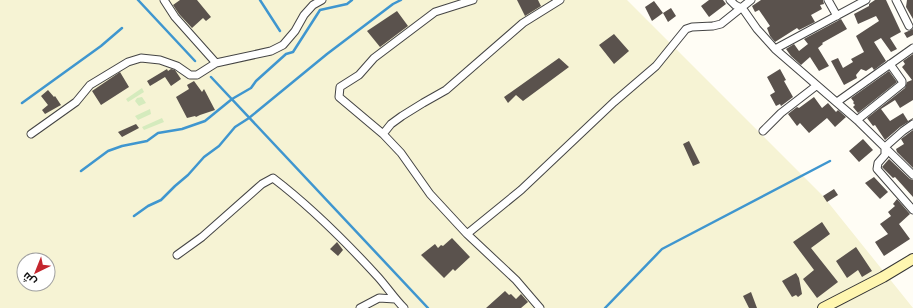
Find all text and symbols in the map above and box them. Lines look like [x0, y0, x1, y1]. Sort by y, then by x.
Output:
north arrow [16, 252, 56, 292]
text: ش [19, 269, 39, 290]

